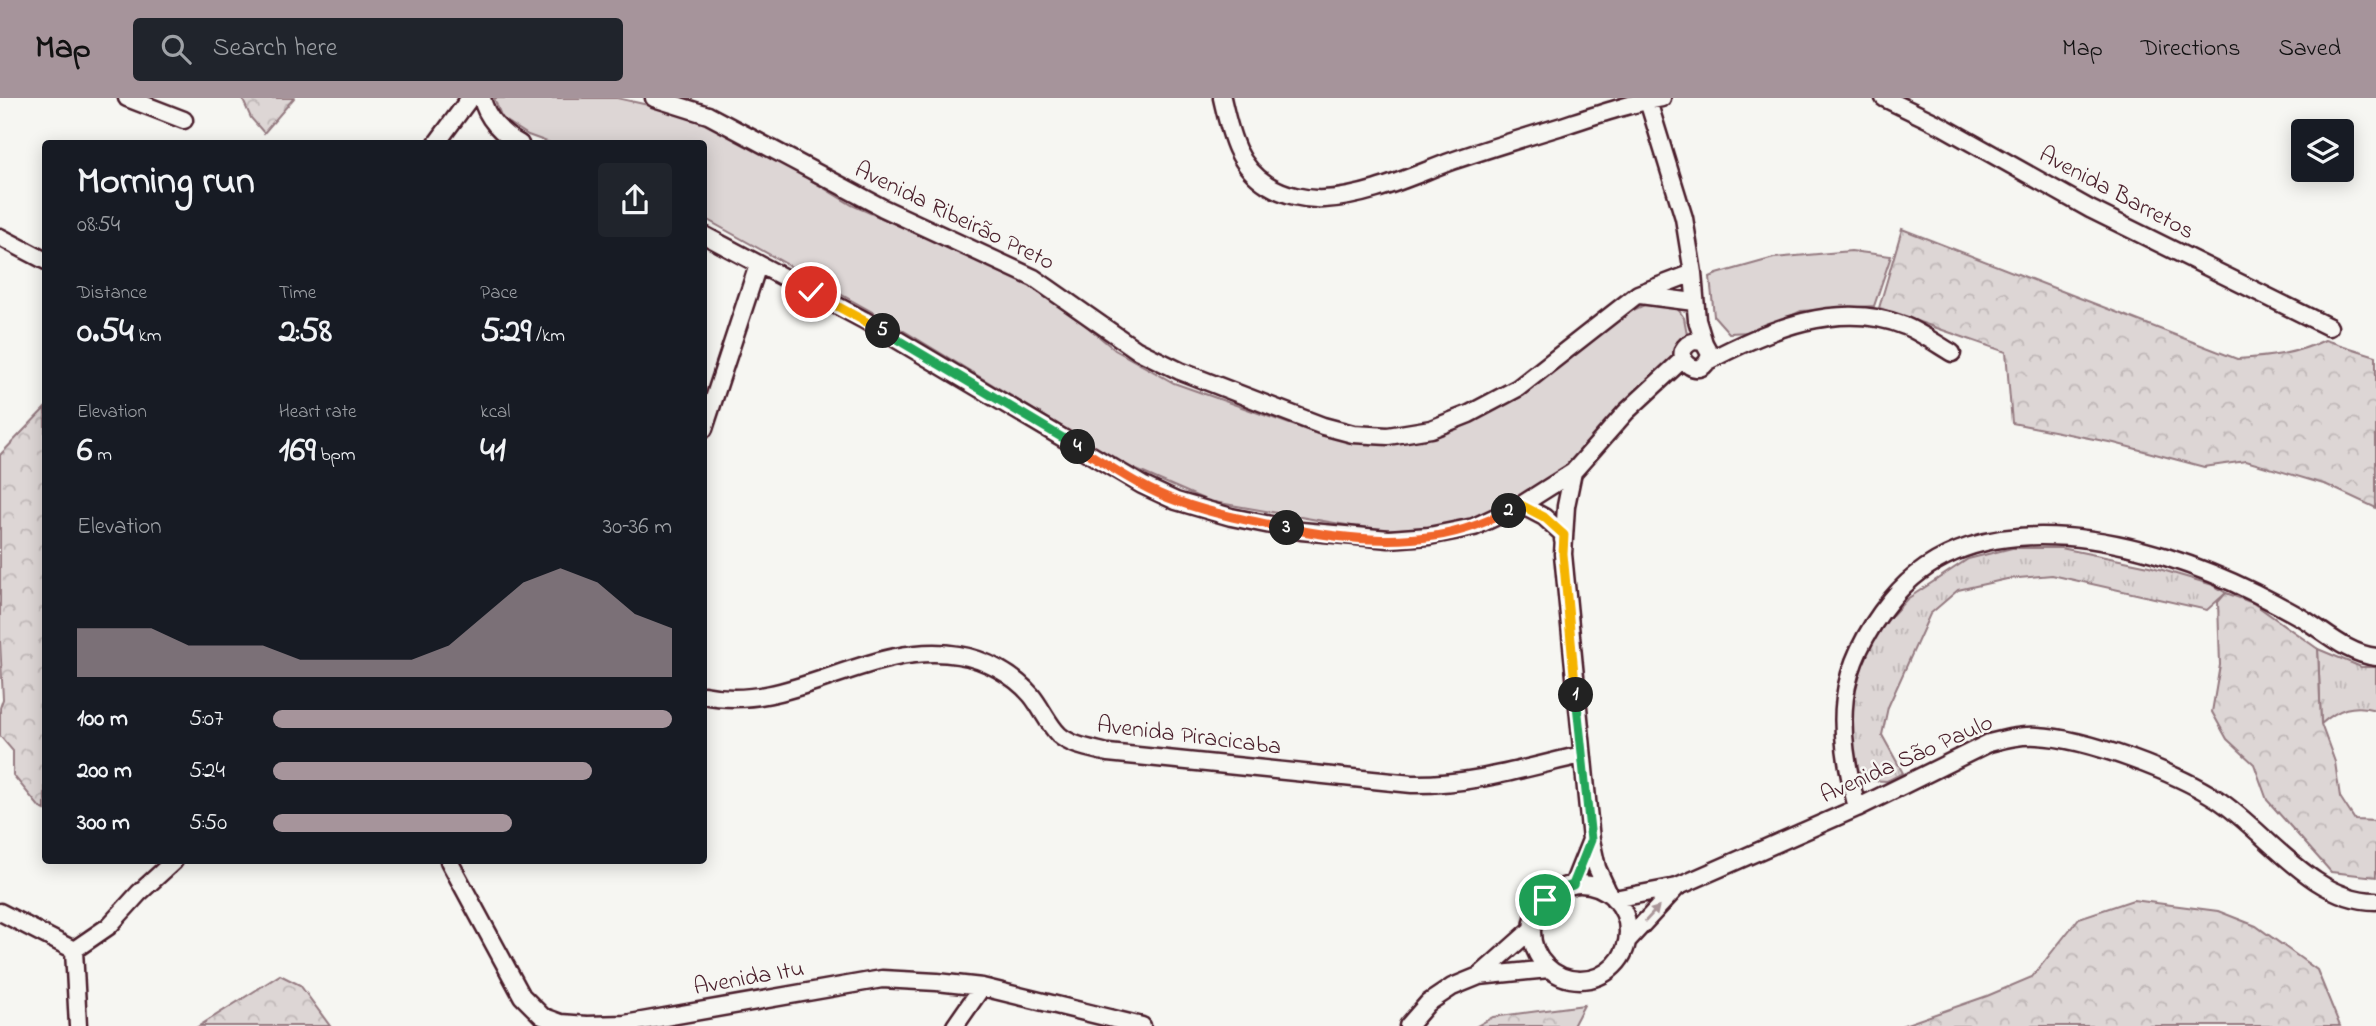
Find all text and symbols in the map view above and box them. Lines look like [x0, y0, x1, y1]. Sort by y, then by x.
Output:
search box [133, 18, 623, 81]
text: Map [35, 25, 91, 73]
icon: search [157, 30, 195, 68]
text: Search here [213, 30, 337, 68]
text: Map [2062, 32, 2103, 67]
text: Directions [2141, 32, 2240, 67]
text: Saved [2278, 32, 2341, 67]
map controls [2291, 119, 2354, 182]
button: layers [2291, 119, 2354, 182]
street label: Avenida Barretos [2032, 138, 2200, 250]
street label: Avenida Ribeirão Preto [848, 153, 1060, 281]
text: Morning run [77, 155, 255, 211]
button: share [598, 163, 672, 237]
text: 08:54 [77, 209, 120, 242]
pin [781, 262, 841, 322]
icon: check [792, 273, 830, 311]
text: Distance [77, 280, 147, 307]
text: Time [279, 280, 316, 307]
text: Pace [480, 280, 517, 307]
text: 0.54 [77, 307, 134, 358]
text: 2:58 [279, 307, 332, 358]
text: 5:29 [480, 307, 531, 358]
pin: 5 [866, 314, 900, 348]
text: 5 [877, 317, 888, 344]
text: km [134, 323, 162, 350]
text: /km [531, 323, 565, 350]
text: Elevation [77, 399, 147, 426]
text: Heart rate [279, 399, 357, 426]
text: kcal [480, 399, 511, 426]
text: 6 [77, 426, 92, 477]
text: 169 [279, 426, 316, 477]
text: 41 [480, 426, 506, 477]
pin: 4 [1060, 430, 1096, 464]
text: 4 [1074, 433, 1081, 460]
text: m [92, 442, 112, 469]
text: bpm [316, 442, 356, 469]
pin: 2 [1492, 494, 1526, 528]
text: 2 [1504, 497, 1513, 524]
pin: 3 [1270, 510, 1304, 546]
text: Elevation [77, 511, 162, 544]
text: 30–36 m [603, 511, 672, 544]
text: 3 [1283, 514, 1290, 541]
pin: 1 [1558, 678, 1594, 712]
text: 1 [1572, 681, 1579, 708]
text: 100 m [77, 703, 128, 736]
text: 5:07 [189, 703, 224, 736]
street label: Avenida São Paulo [1815, 706, 1999, 814]
street label: Avenida Piracicaba [1095, 708, 1283, 766]
text: 200 m [77, 755, 132, 788]
text: 5:24 [189, 755, 225, 788]
text: 300 m [77, 807, 130, 840]
text: 5:50 [189, 807, 227, 840]
pin [1515, 870, 1575, 930]
icon: arrive [1526, 881, 1564, 919]
one-way arrow [1644, 906, 1660, 923]
street label: Avenida Itu [691, 952, 807, 1006]

